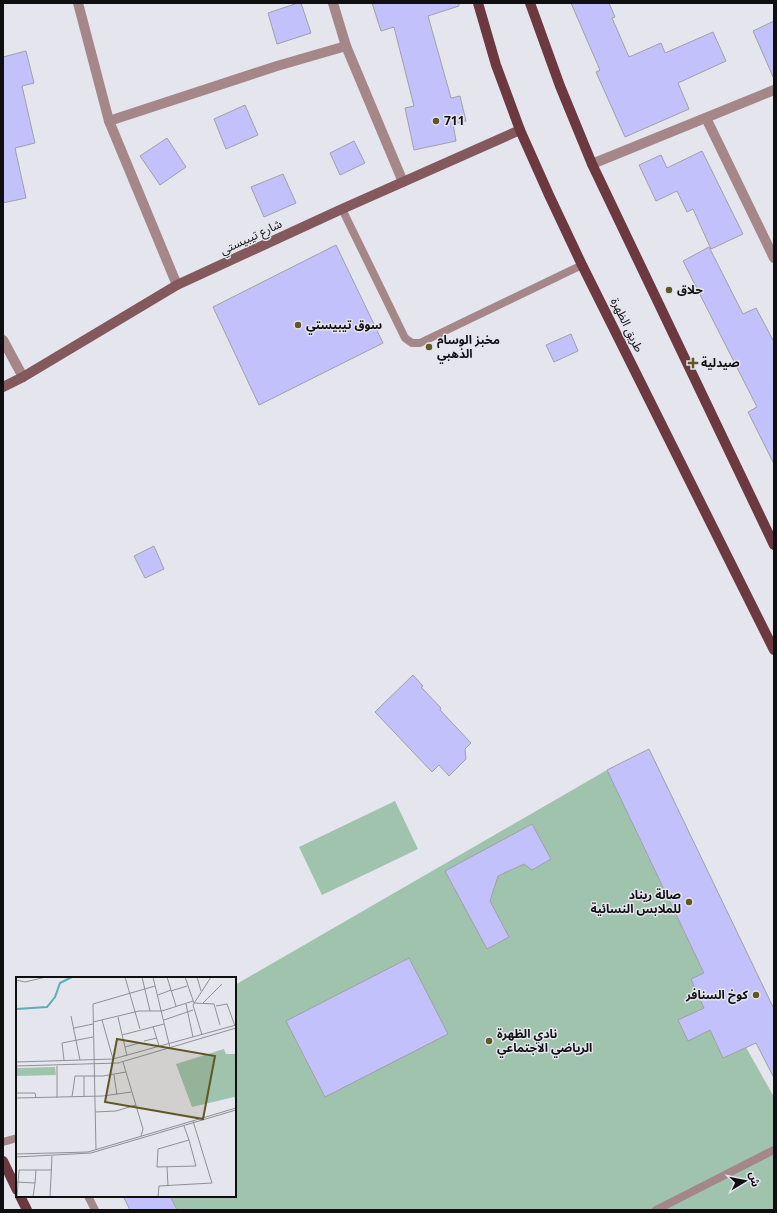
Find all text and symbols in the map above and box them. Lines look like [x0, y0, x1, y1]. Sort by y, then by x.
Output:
place label: 711 [444, 112, 465, 129]
marker: 711 [431, 116, 441, 126]
street label: شارع تيبيستي [217, 215, 285, 260]
place label: حلاق [677, 281, 703, 298]
marker: حلاق [664, 285, 674, 295]
street label: طريق الظهرة [607, 295, 648, 355]
place label: سوق تيبيستي [306, 316, 382, 335]
marker: سوق تيبيستي [293, 320, 303, 330]
place label: مخبز الوسام الذهبي [437, 331, 500, 364]
marker: مخبز الوسام الذهبي [424, 342, 434, 352]
place label: صيدلية [701, 354, 740, 371]
marker: صيدلية [688, 358, 698, 368]
place label: صالة ريناد للملابس النسائية [591, 886, 681, 917]
marker: صالة ريناد للملابس النسائية [684, 897, 694, 907]
inset map [16, 977, 236, 1197]
place label: كوخ السنافر [685, 986, 749, 1004]
marker: كوخ السنافر [751, 990, 761, 1000]
place label: نادي الظهرة الرياضي الاجتماعي [497, 1025, 592, 1058]
marker: نادي الظهرة الرياضي الاجتماعي [484, 1036, 494, 1046]
north arrow [725, 1161, 765, 1201]
text: ش [747, 1170, 764, 1188]

